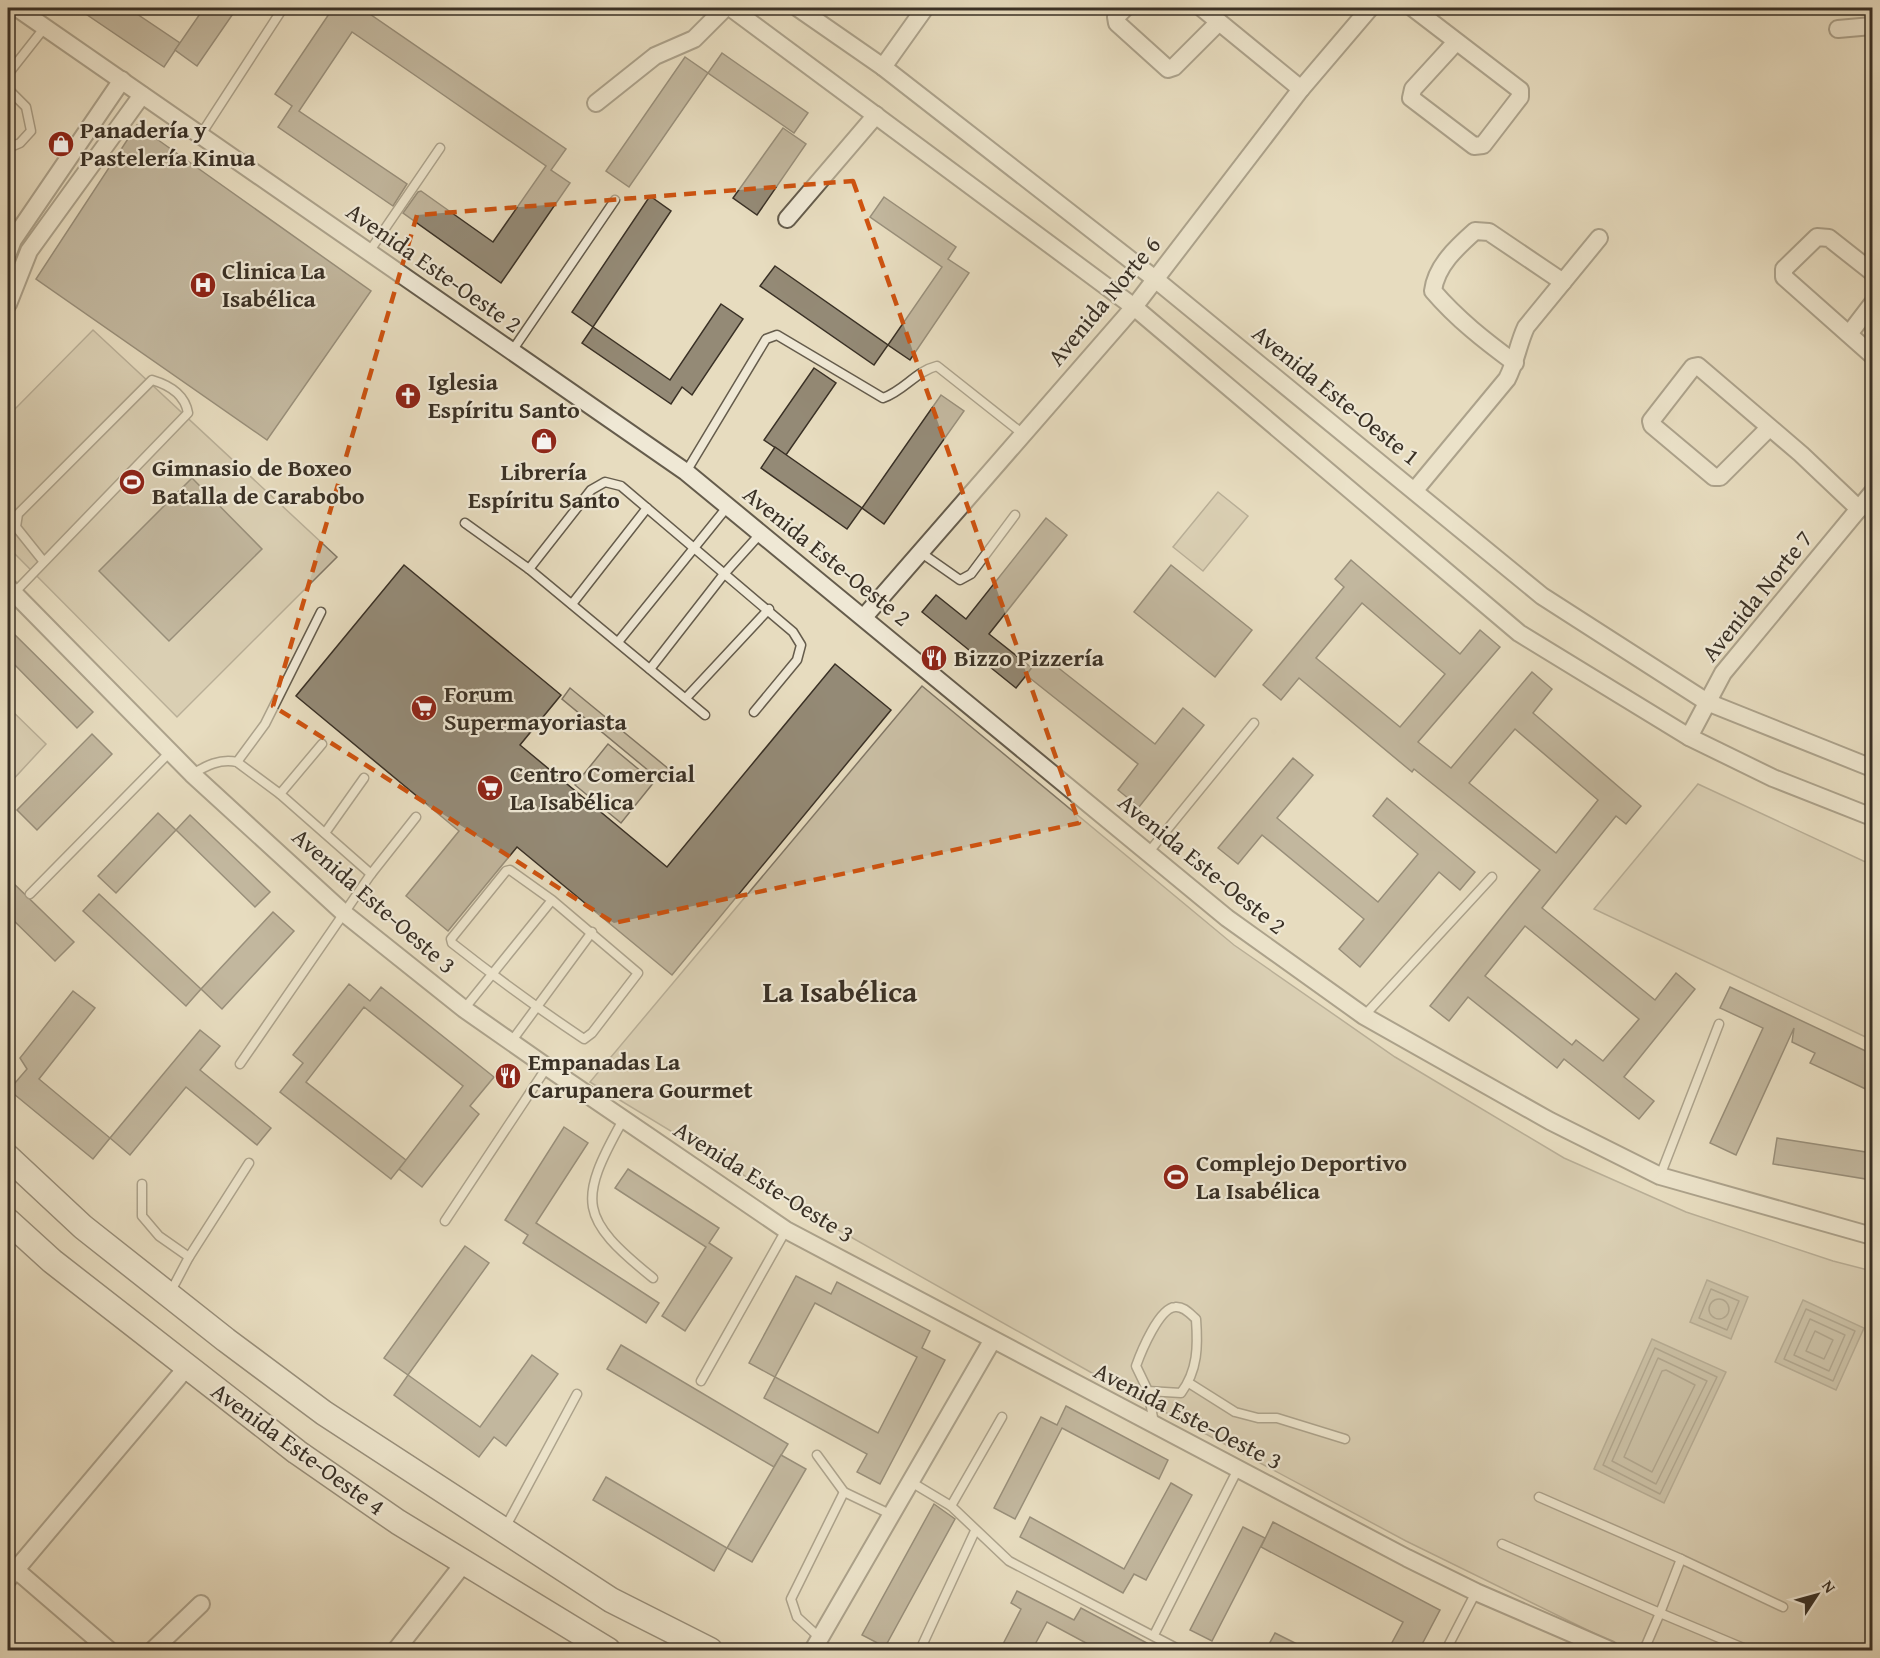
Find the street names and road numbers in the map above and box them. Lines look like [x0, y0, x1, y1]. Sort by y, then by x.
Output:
street label: Avenida Este-Oeste 2 [339, 194, 529, 341]
street label: Avenida Norte 6 [1039, 228, 1168, 373]
street label: Avenida Este-Oeste 1 [1245, 316, 1428, 473]
street label: Avenida Este-Oeste 2 [736, 477, 919, 634]
street label: Avenida Norte 7 [1693, 522, 1821, 669]
street label: Avenida Este-Oeste 2 [1111, 785, 1294, 942]
street label: Avenida Este-Oeste 3 [285, 819, 464, 982]
street label: Avenida Este-Oeste 3 [667, 1112, 861, 1251]
street label: Avenida Este-Oeste 3 [1088, 1353, 1289, 1478]
street label: Avenida Este-Oeste 4 [204, 1374, 392, 1524]

